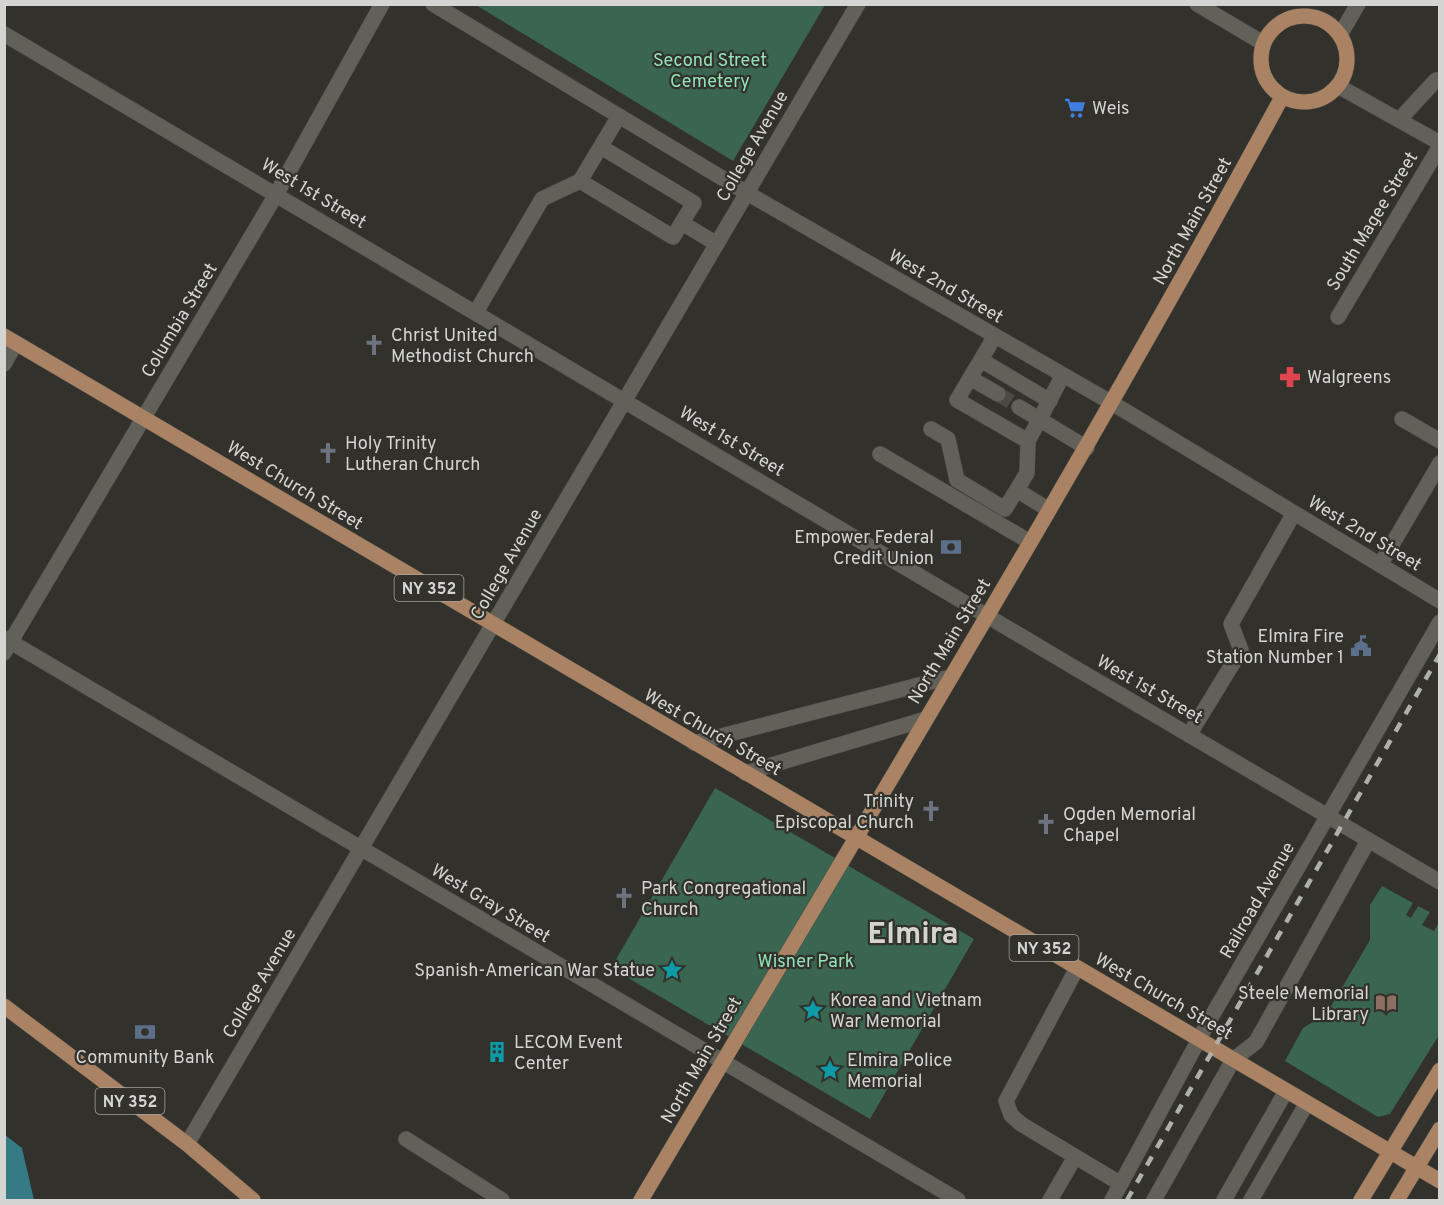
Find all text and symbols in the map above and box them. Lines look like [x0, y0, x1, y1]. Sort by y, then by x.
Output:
park label: Second Street Cemetery [653, 50, 767, 94]
street label: College Avenue [712, 87, 794, 206]
supermarket icon: Weis [1063, 96, 1087, 120]
place label: Weis [1092, 98, 1129, 121]
street label: South Magee Street [1323, 148, 1424, 296]
street label: West 1st Street [256, 154, 370, 235]
street label: North Main Street [1149, 154, 1238, 290]
street label: West 2nd Street [884, 245, 1007, 329]
street label: Columbia Street [137, 259, 224, 382]
place label: Christ United Methodist Church [391, 325, 534, 369]
church icon: Christ United Methodist Church [362, 333, 386, 357]
pharmacy icon: Walgreens [1278, 365, 1302, 389]
place label: Walgreens [1307, 367, 1391, 390]
street label: West 1st Street [674, 402, 788, 483]
place label: Holy Trinity Lutheran Church [345, 433, 480, 477]
street label: West Church Street [222, 436, 367, 536]
church icon: Holy Trinity Lutheran Church [316, 441, 340, 465]
street label: West 2nd Street [1303, 491, 1425, 577]
street label: College Avenue [466, 505, 548, 624]
place label: Empower Federal Credit Union [794, 527, 934, 571]
bank icon: Empower Federal Credit Union [939, 535, 963, 559]
road number: NY 352 [394, 575, 464, 601]
street label: North Main Street [904, 575, 997, 709]
place label: Elmira Fire Station Number 1 [1206, 626, 1344, 670]
public building icon: Elmira Fire Station Number 1 [1349, 634, 1373, 658]
street label: West 1st Street [1092, 651, 1206, 730]
street label: West Church Street [639, 685, 785, 782]
place label: Trinity Episcopal Church [775, 791, 914, 835]
church icon: Trinity Episcopal Church [919, 799, 943, 823]
place label: Ogden Memorial Chapel [1063, 804, 1196, 848]
church icon: Ogden Memorial Chapel [1034, 812, 1058, 836]
street label: Railroad Avenue [1216, 838, 1301, 963]
street label: West Gray Street [426, 860, 554, 949]
place label: Park Congregational Church [641, 878, 806, 922]
church icon: Park Congregational Church [612, 886, 636, 910]
district label: Elmira [867, 917, 959, 954]
street label: College Avenue [218, 924, 302, 1043]
road number: NY 352 [1010, 935, 1078, 961]
street label: West Church Street [1090, 949, 1236, 1046]
park label: Wisner Park [758, 951, 854, 974]
place icon: Spanish-American War Statue [660, 958, 684, 982]
place label: Spanish-American War Statue [414, 960, 655, 983]
place label: Steele Memorial Library [1238, 983, 1369, 1027]
place label: Korea and Vietnam War Memorial [830, 990, 982, 1034]
library icon: Steele Memorial Library [1374, 991, 1398, 1015]
street label: North Main Street [657, 993, 748, 1128]
place icon: Korea and Vietnam War Memorial [801, 998, 825, 1022]
bank icon: Community Bank [133, 1020, 157, 1044]
place label: LECOM Event Center [514, 1032, 623, 1076]
building icon: LECOM Event Center [485, 1040, 509, 1064]
place label: Community Bank [76, 1047, 214, 1070]
place label: Elmira Police Memorial [847, 1050, 952, 1094]
place icon: Elmira Police Memorial [818, 1058, 842, 1082]
road number: NY 352 [96, 1088, 164, 1114]

